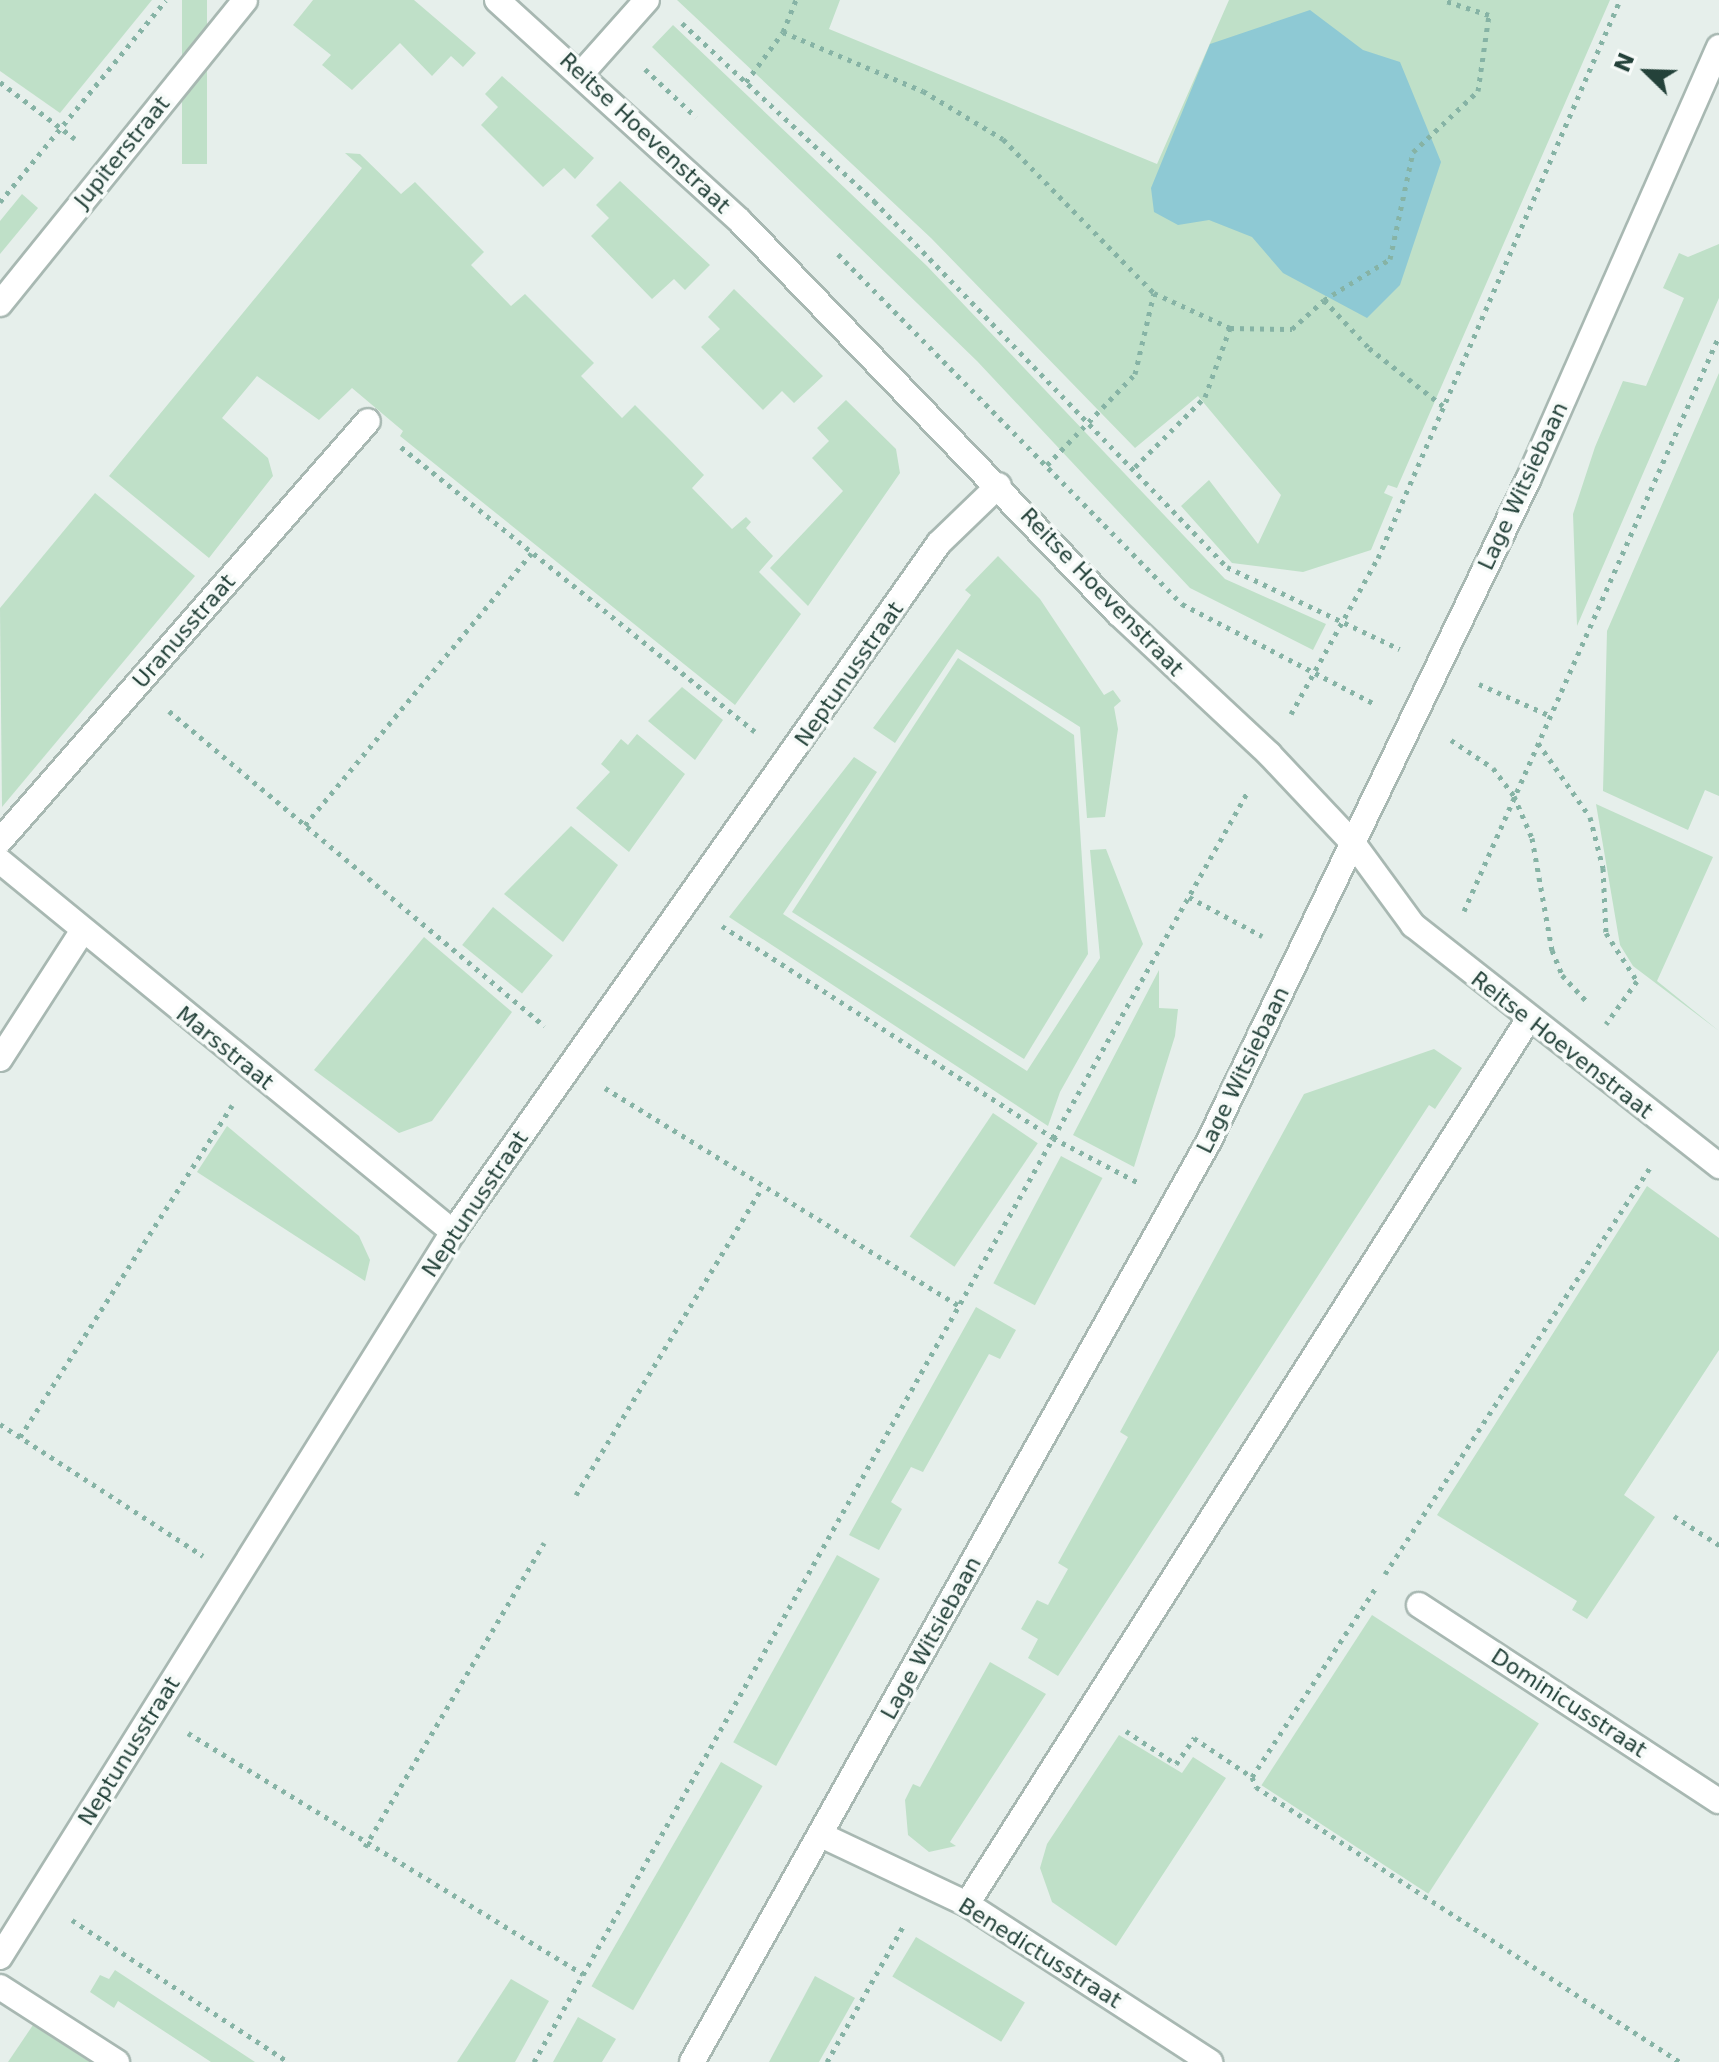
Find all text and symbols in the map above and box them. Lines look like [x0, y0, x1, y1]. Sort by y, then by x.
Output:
north arrow [1607, 32, 1687, 112]
street label: Reitse Hoevenstraat [554, 47, 736, 219]
text: N [1609, 49, 1640, 76]
street label: Jupiterstraat [69, 91, 175, 213]
street label: Lage Witsiebaan [1473, 398, 1573, 574]
street label: Reitse Hoevenstraat [1015, 503, 1189, 681]
street label: Uranusstraat [127, 568, 241, 694]
street label: Neptunusstraat [789, 597, 909, 751]
street label: Reitse Hoevenstraat [1466, 966, 1658, 1124]
street label: Lage Witsiebaan [1191, 982, 1295, 1158]
street label: Marsstraat [171, 1001, 279, 1095]
street label: Neptunusstraat [416, 1126, 534, 1282]
street label: Lage Witsiebaan [875, 1552, 987, 1724]
street label: Dominicusstraat [1486, 1643, 1652, 1763]
street label: Neptunusstraat [73, 1672, 185, 1830]
street label: Benedictusstraat [954, 1892, 1126, 2014]

